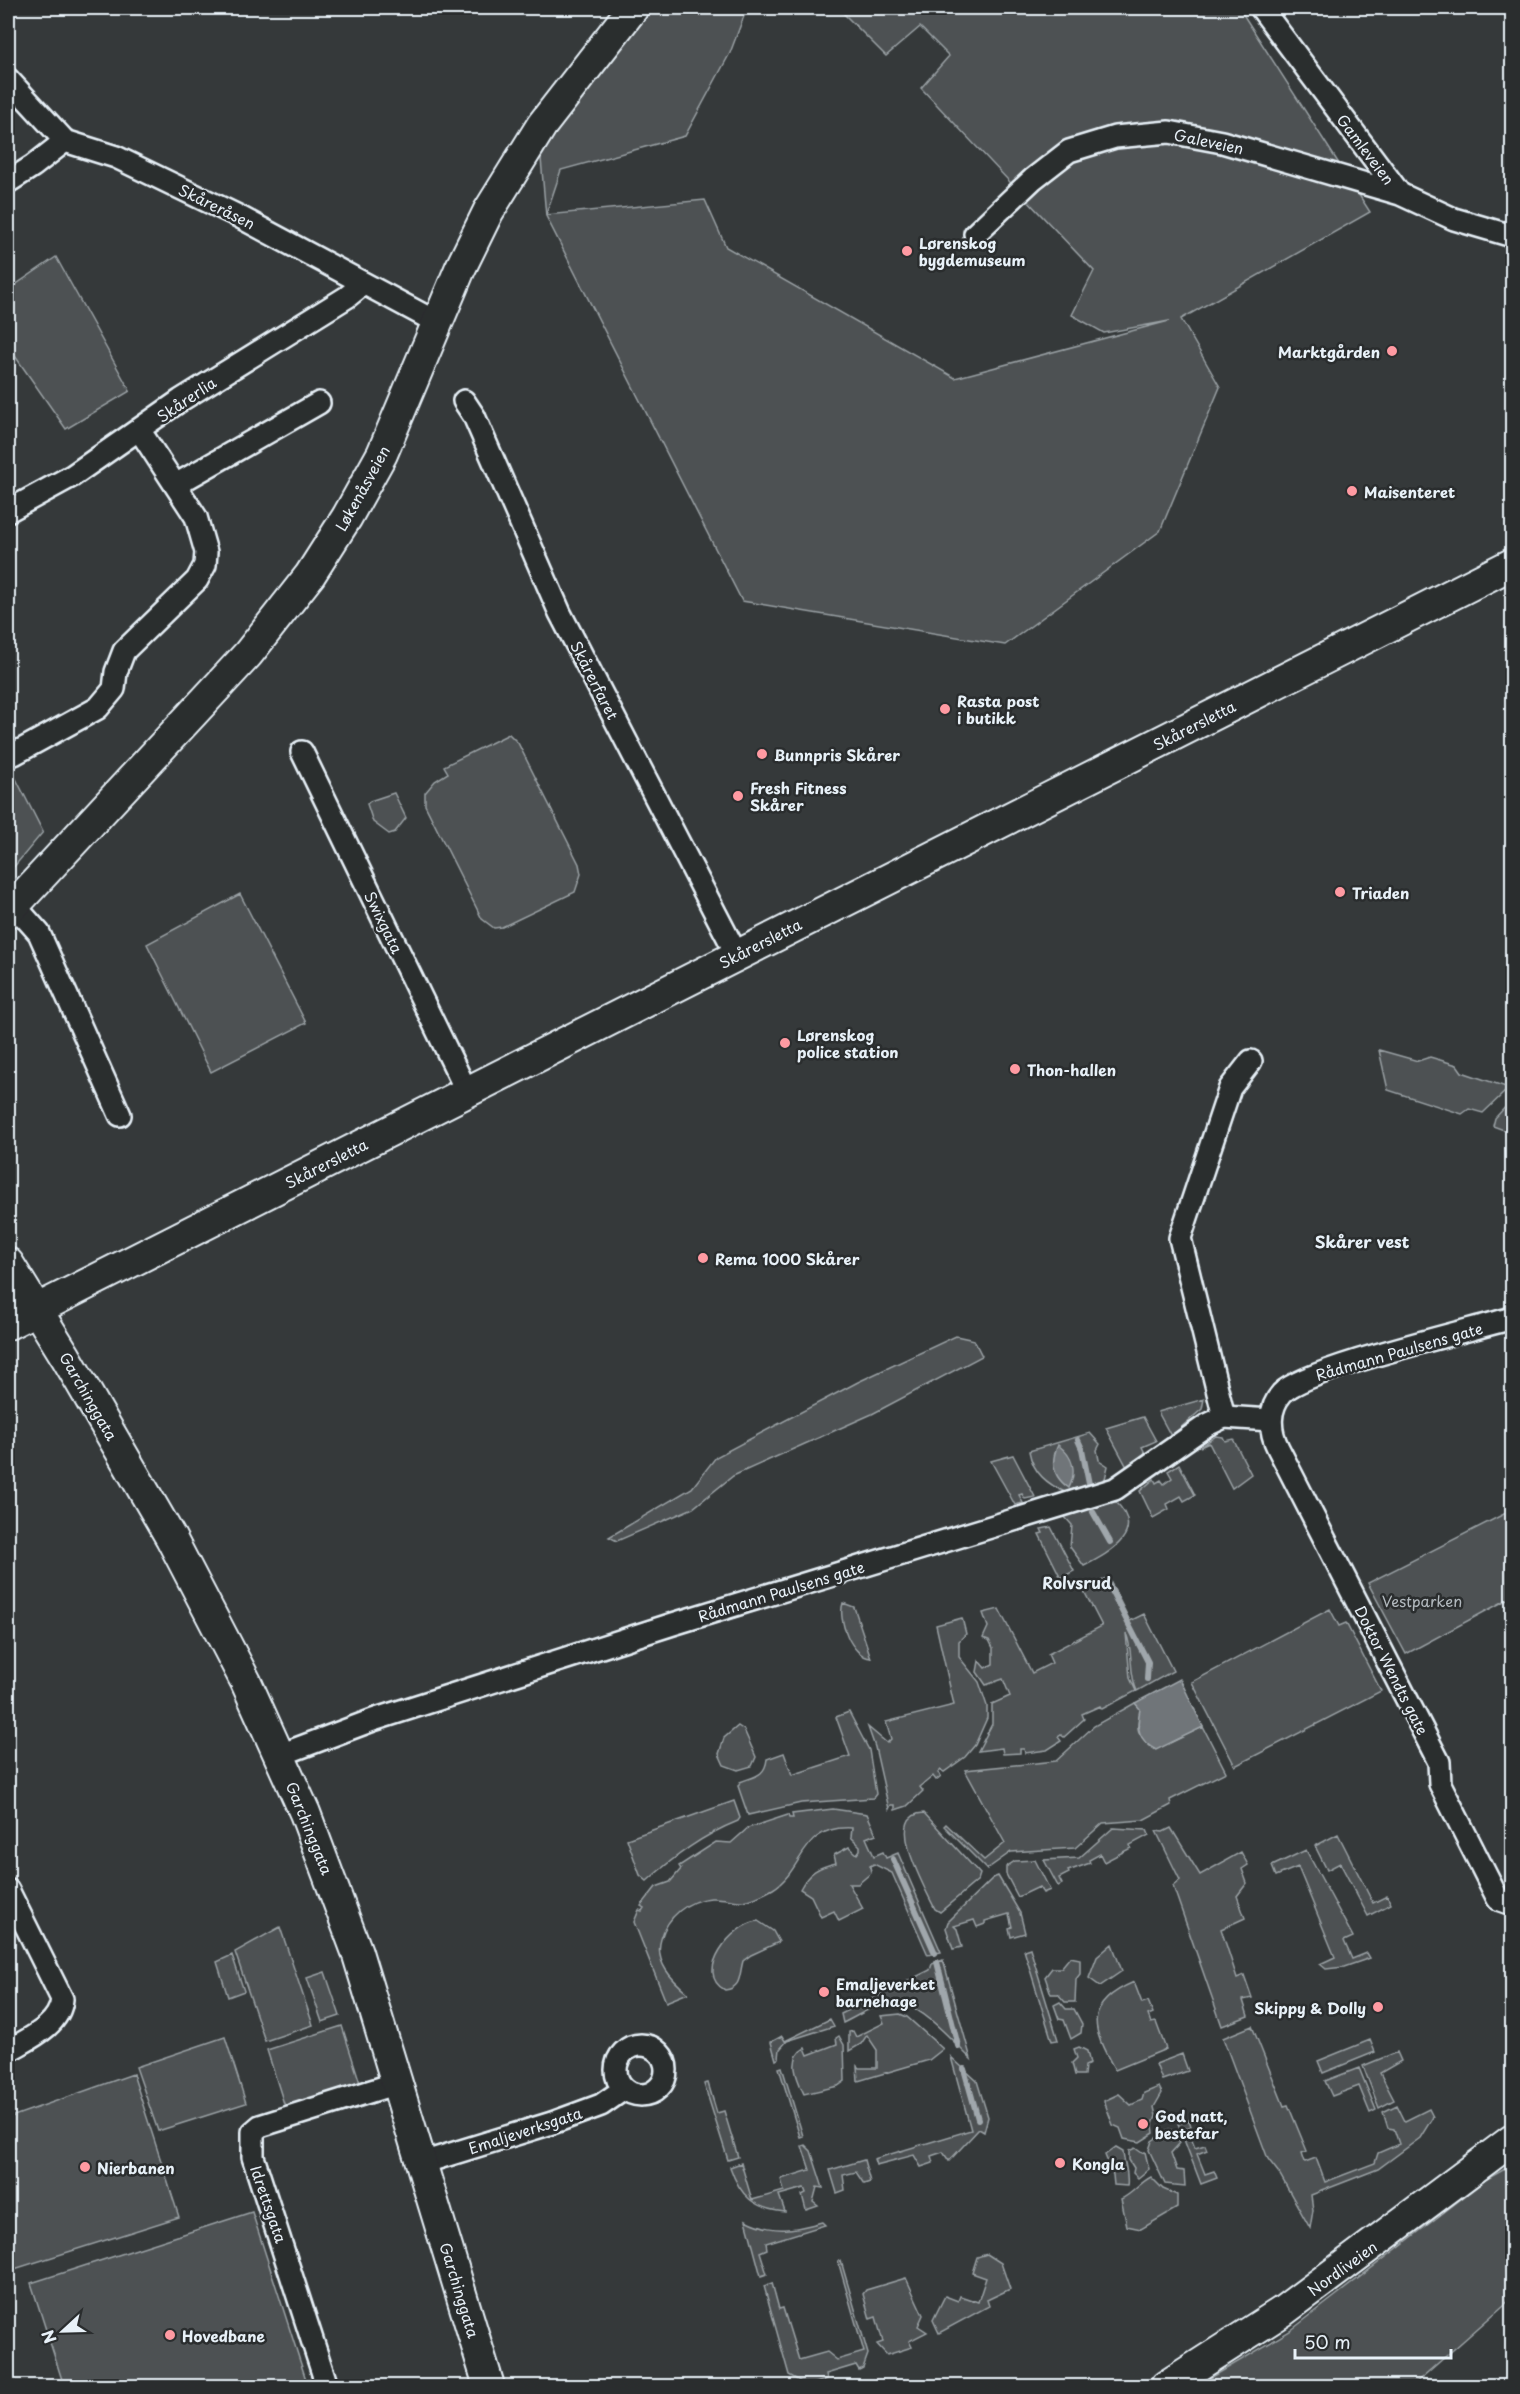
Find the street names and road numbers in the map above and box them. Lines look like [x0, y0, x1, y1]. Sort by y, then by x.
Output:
street label: Gamleveien [1332, 109, 1400, 189]
street label: Galeveien [1172, 122, 1246, 160]
street label: Skåreråsen [175, 178, 259, 234]
street label: Skårerlia [152, 370, 221, 427]
street label: Løkenåsveien [329, 441, 395, 535]
street label: Skårerfaret [565, 637, 625, 723]
street label: Skårersletta [1149, 694, 1240, 756]
street label: Swixgata [359, 887, 409, 958]
street label: Skårersletta [715, 912, 806, 974]
street label: Skårersletta [281, 1132, 372, 1194]
street label: Rådmann Paulsens gate [1313, 1316, 1485, 1386]
street label: Garchinggata [54, 1347, 124, 1445]
street label: Rådmann Paulsens gate [695, 1555, 867, 1627]
street label: Doktor Wendts gate [1349, 1601, 1435, 1739]
street label: Garchinggata [281, 1778, 339, 1878]
street label: Emaljeverksgata [465, 2101, 585, 2159]
street label: Idrettsgata [245, 2162, 293, 2246]
street label: Nordliveien [1302, 2235, 1382, 2301]
street label: Garchinggata [435, 2239, 486, 2341]

